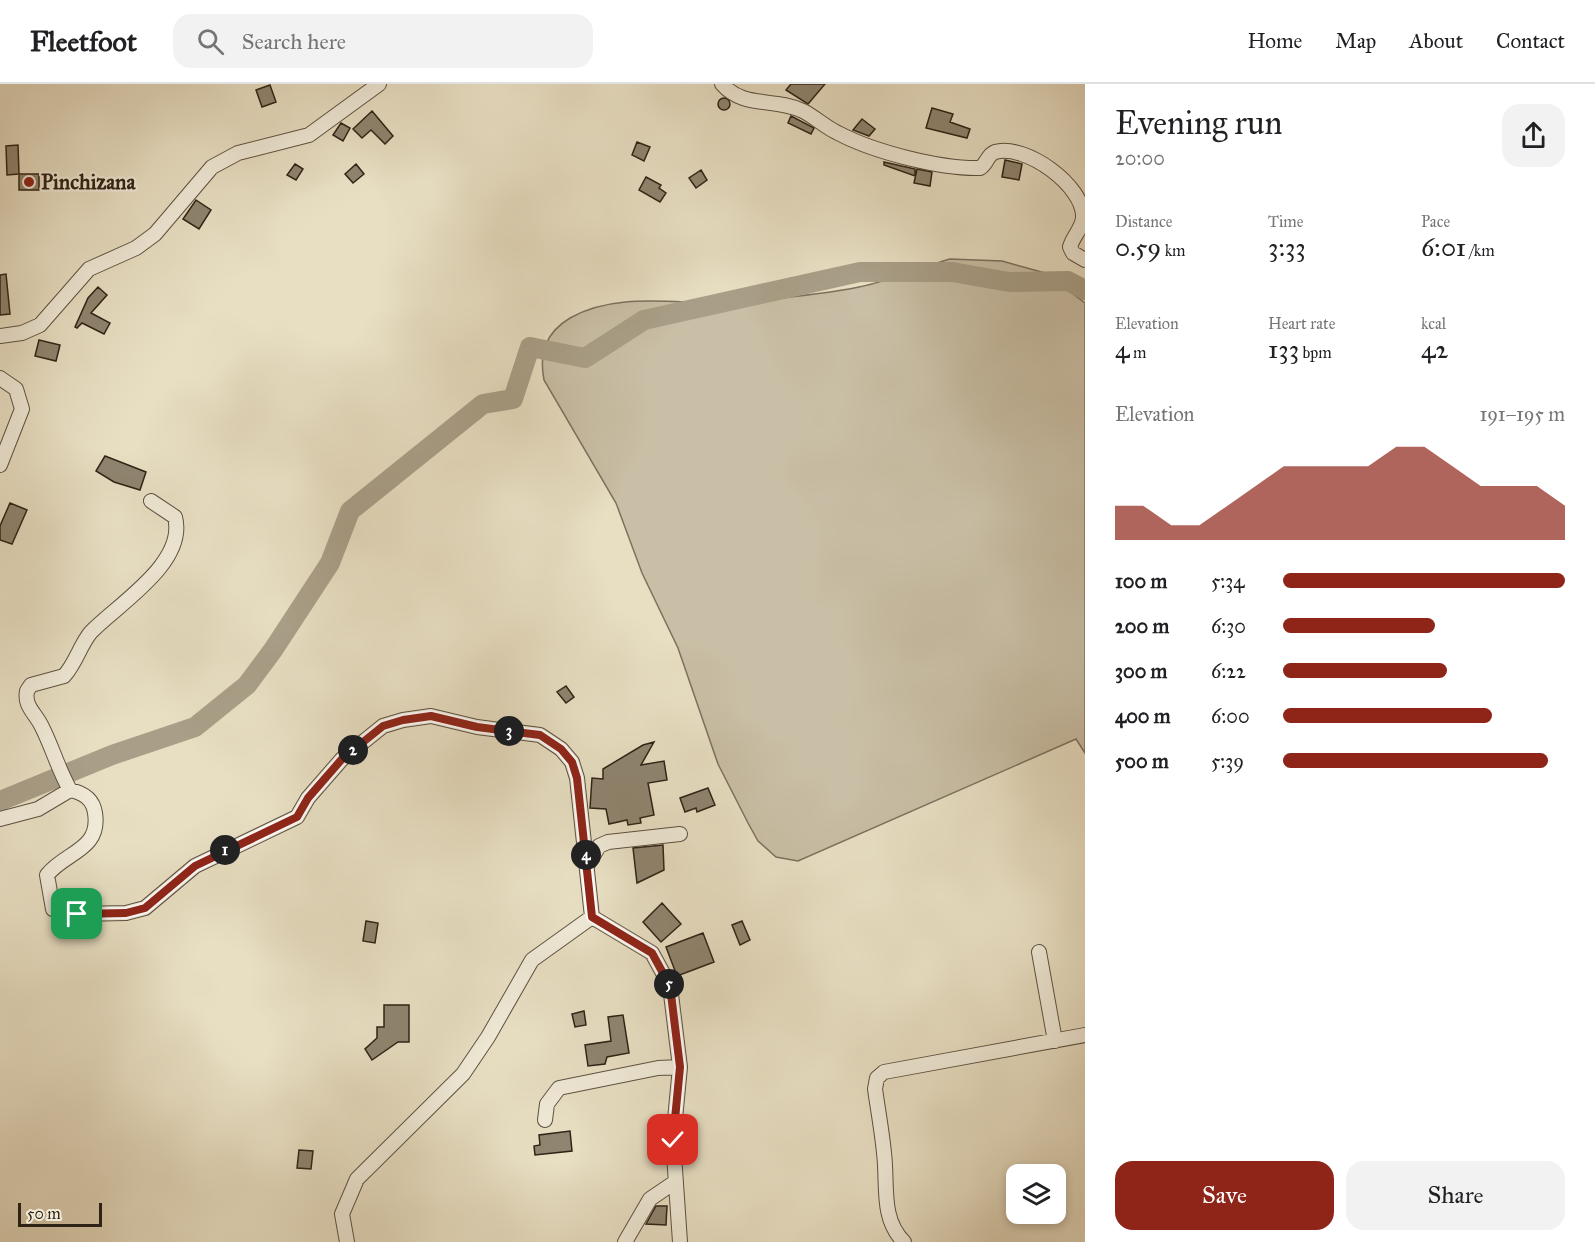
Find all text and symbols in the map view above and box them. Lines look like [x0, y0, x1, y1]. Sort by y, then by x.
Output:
search box [173, 14, 593, 68]
text: Fleetfoot [30, 24, 137, 59]
icon: search [194, 25, 227, 58]
text: Search here [242, 28, 346, 55]
text: Home [1247, 28, 1302, 54]
text: Map [1335, 28, 1376, 54]
text: About [1409, 28, 1463, 54]
text: Contact [1496, 28, 1565, 54]
text: Evening run [1115, 103, 1282, 143]
button: share [1502, 104, 1565, 167]
text: 20:00 [1115, 146, 1165, 170]
place label: Pinchizana [41, 169, 136, 195]
marker: Pinchizana [22, 175, 36, 189]
text: Distance [1115, 212, 1172, 231]
text: Time [1268, 212, 1303, 231]
text: Pace [1421, 212, 1450, 231]
text: 0.59 [1115, 231, 1161, 263]
text: 3:33 [1268, 231, 1306, 263]
text: 6:01 [1421, 231, 1466, 263]
text: km [1161, 241, 1186, 260]
text: /km [1466, 241, 1495, 260]
text: Elevation [1115, 314, 1179, 333]
text: Heart rate [1268, 314, 1335, 333]
text: kcal [1421, 314, 1446, 333]
text: 4 [1115, 333, 1130, 365]
text: 133 [1268, 333, 1299, 365]
text: 42 [1421, 333, 1448, 365]
text: m [1130, 343, 1146, 362]
text: bpm [1299, 343, 1332, 362]
text: Elevation [1115, 402, 1194, 426]
text: 191–195 m [1479, 402, 1565, 426]
text: 100 m [1115, 569, 1167, 593]
text: 5:34 [1211, 569, 1244, 593]
text: 200 m [1115, 614, 1169, 638]
text: 6:30 [1211, 614, 1246, 638]
text: 300 m [1115, 659, 1167, 683]
text: 6:22 [1211, 659, 1246, 683]
text: 400 m [1115, 704, 1171, 728]
text: 6:00 [1211, 704, 1250, 728]
pin: 3 [494, 716, 524, 746]
text: 3 [506, 721, 512, 740]
pin: 2 [338, 735, 368, 765]
text: 2 [349, 740, 357, 759]
text: 500 m [1115, 749, 1169, 773]
text: 5:39 [1211, 749, 1244, 773]
pin: 1 [210, 835, 240, 865]
text: 1 [222, 840, 228, 859]
pin: 4 [571, 840, 601, 870]
text: 4 [582, 845, 590, 864]
pin [51, 888, 102, 939]
icon: arrive [60, 897, 93, 930]
pin: 5 [654, 969, 684, 999]
text: 5 [665, 974, 673, 993]
pin [647, 1114, 698, 1165]
icon: check [656, 1123, 689, 1156]
button: Save [1115, 1161, 1334, 1230]
button: Share [1346, 1161, 1565, 1230]
map controls [1006, 1164, 1066, 1224]
button: layers [1006, 1164, 1066, 1224]
scale bar [18, 1200, 102, 1228]
text: 50 m [27, 1204, 61, 1223]

